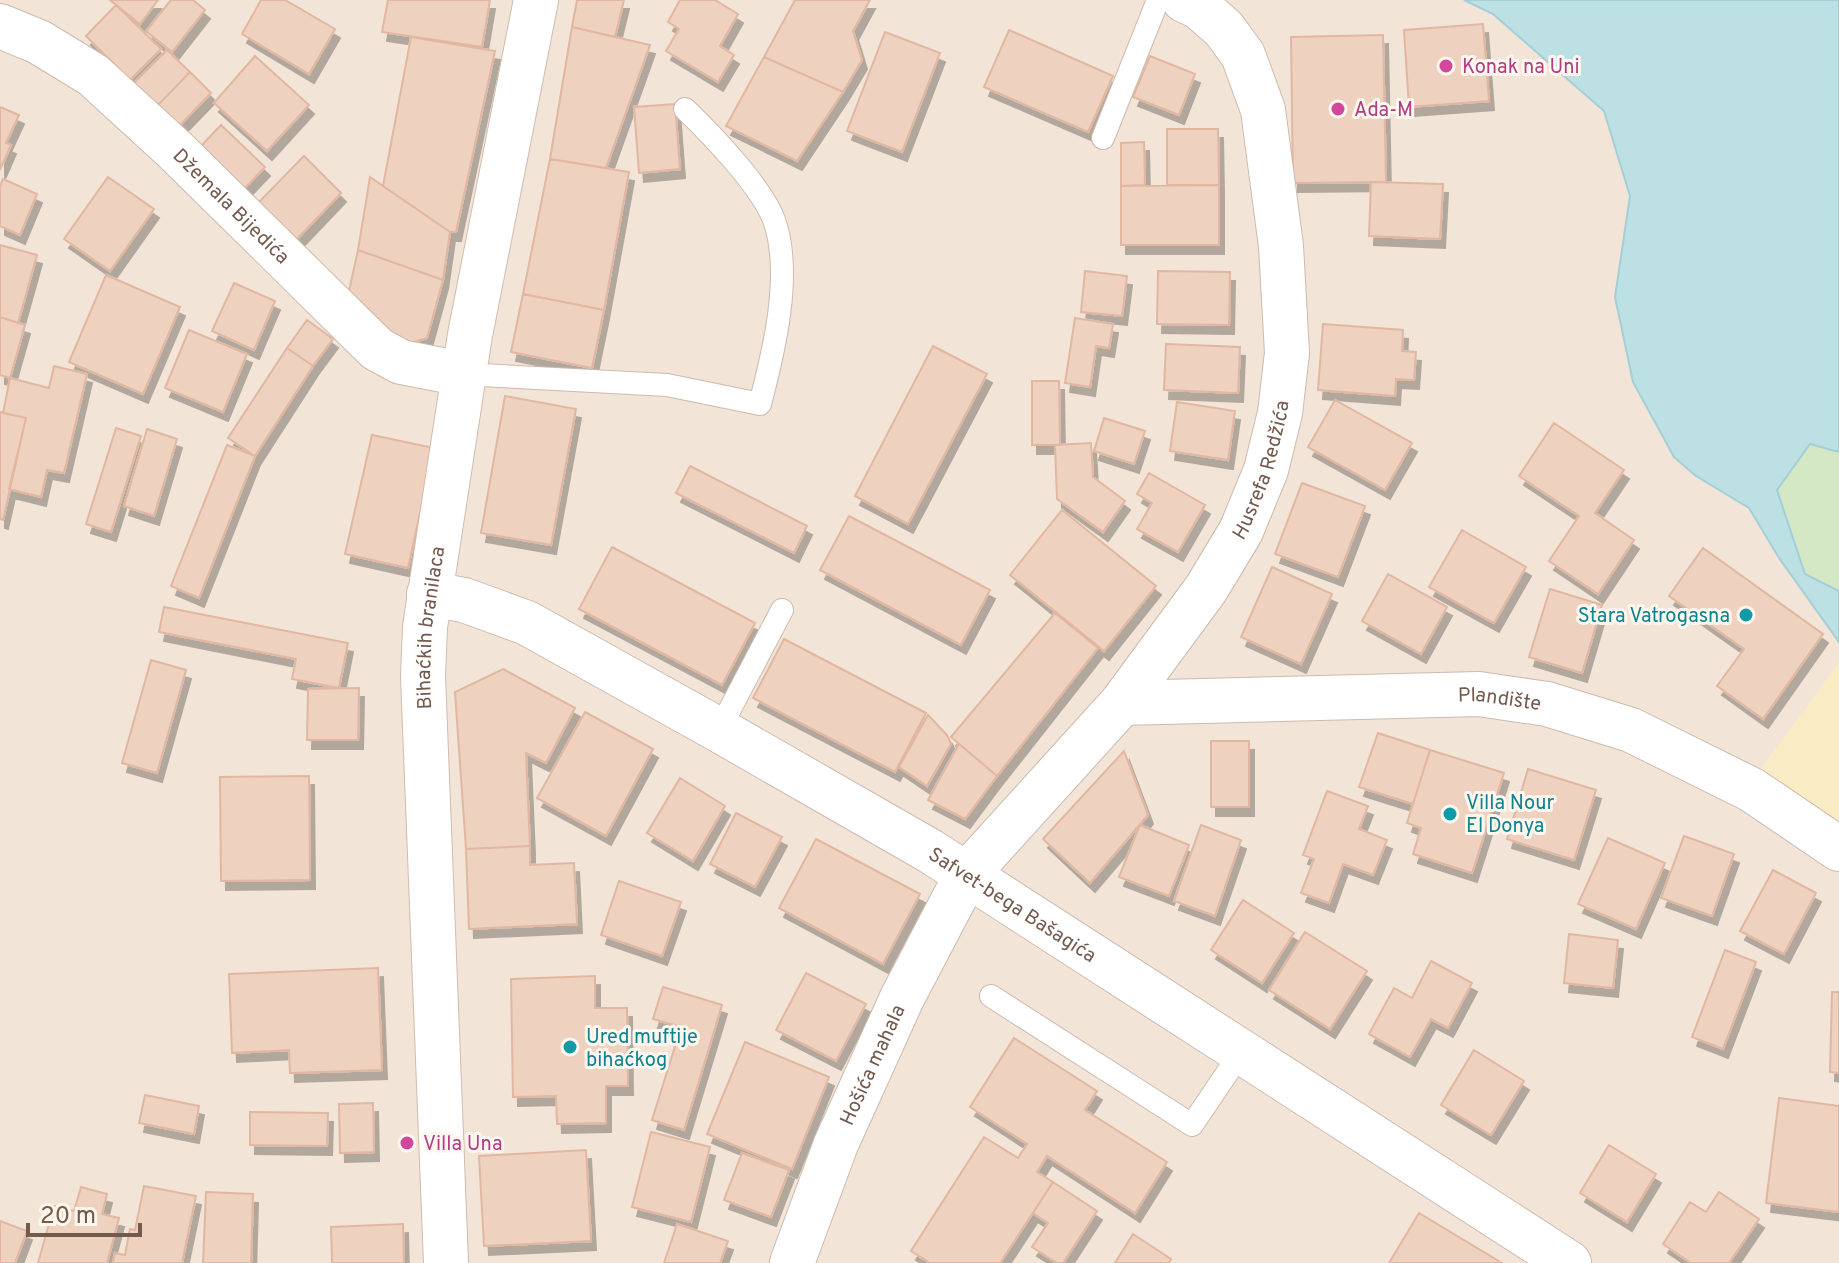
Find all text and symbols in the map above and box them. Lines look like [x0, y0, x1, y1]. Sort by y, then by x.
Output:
place label: Konak na Uni [1462, 55, 1580, 81]
marker: Konak na Uni [1437, 57, 1455, 75]
place label: Ada-M [1354, 98, 1413, 124]
marker: Ada-M [1329, 100, 1347, 118]
street label: Džemala Bijedića [166, 144, 294, 271]
street label: Husrefa Redžića [1228, 399, 1296, 545]
street label: Bihaćkih branilaca [412, 545, 452, 710]
place label: Stara Vatrogasna [1578, 604, 1730, 630]
marker: Stara Vatrogasna [1737, 606, 1755, 624]
street label: Plandište [1458, 683, 1543, 718]
place label: Villa Nour El Donya [1466, 791, 1555, 840]
marker: Villa Nour El Donya [1441, 805, 1459, 823]
street label: Safvet-bega Bašagića [923, 842, 1101, 970]
street label: Hošića mahala [835, 1001, 912, 1130]
place label: Ured muftije bihaćkog [586, 1025, 698, 1074]
marker: Ured muftije bihaćkog [561, 1038, 579, 1056]
place label: Villa Una [423, 1132, 502, 1158]
marker: Villa Una [398, 1134, 416, 1152]
scale bar [28, 1187, 140, 1237]
text: 20 m [40, 1202, 96, 1232]

